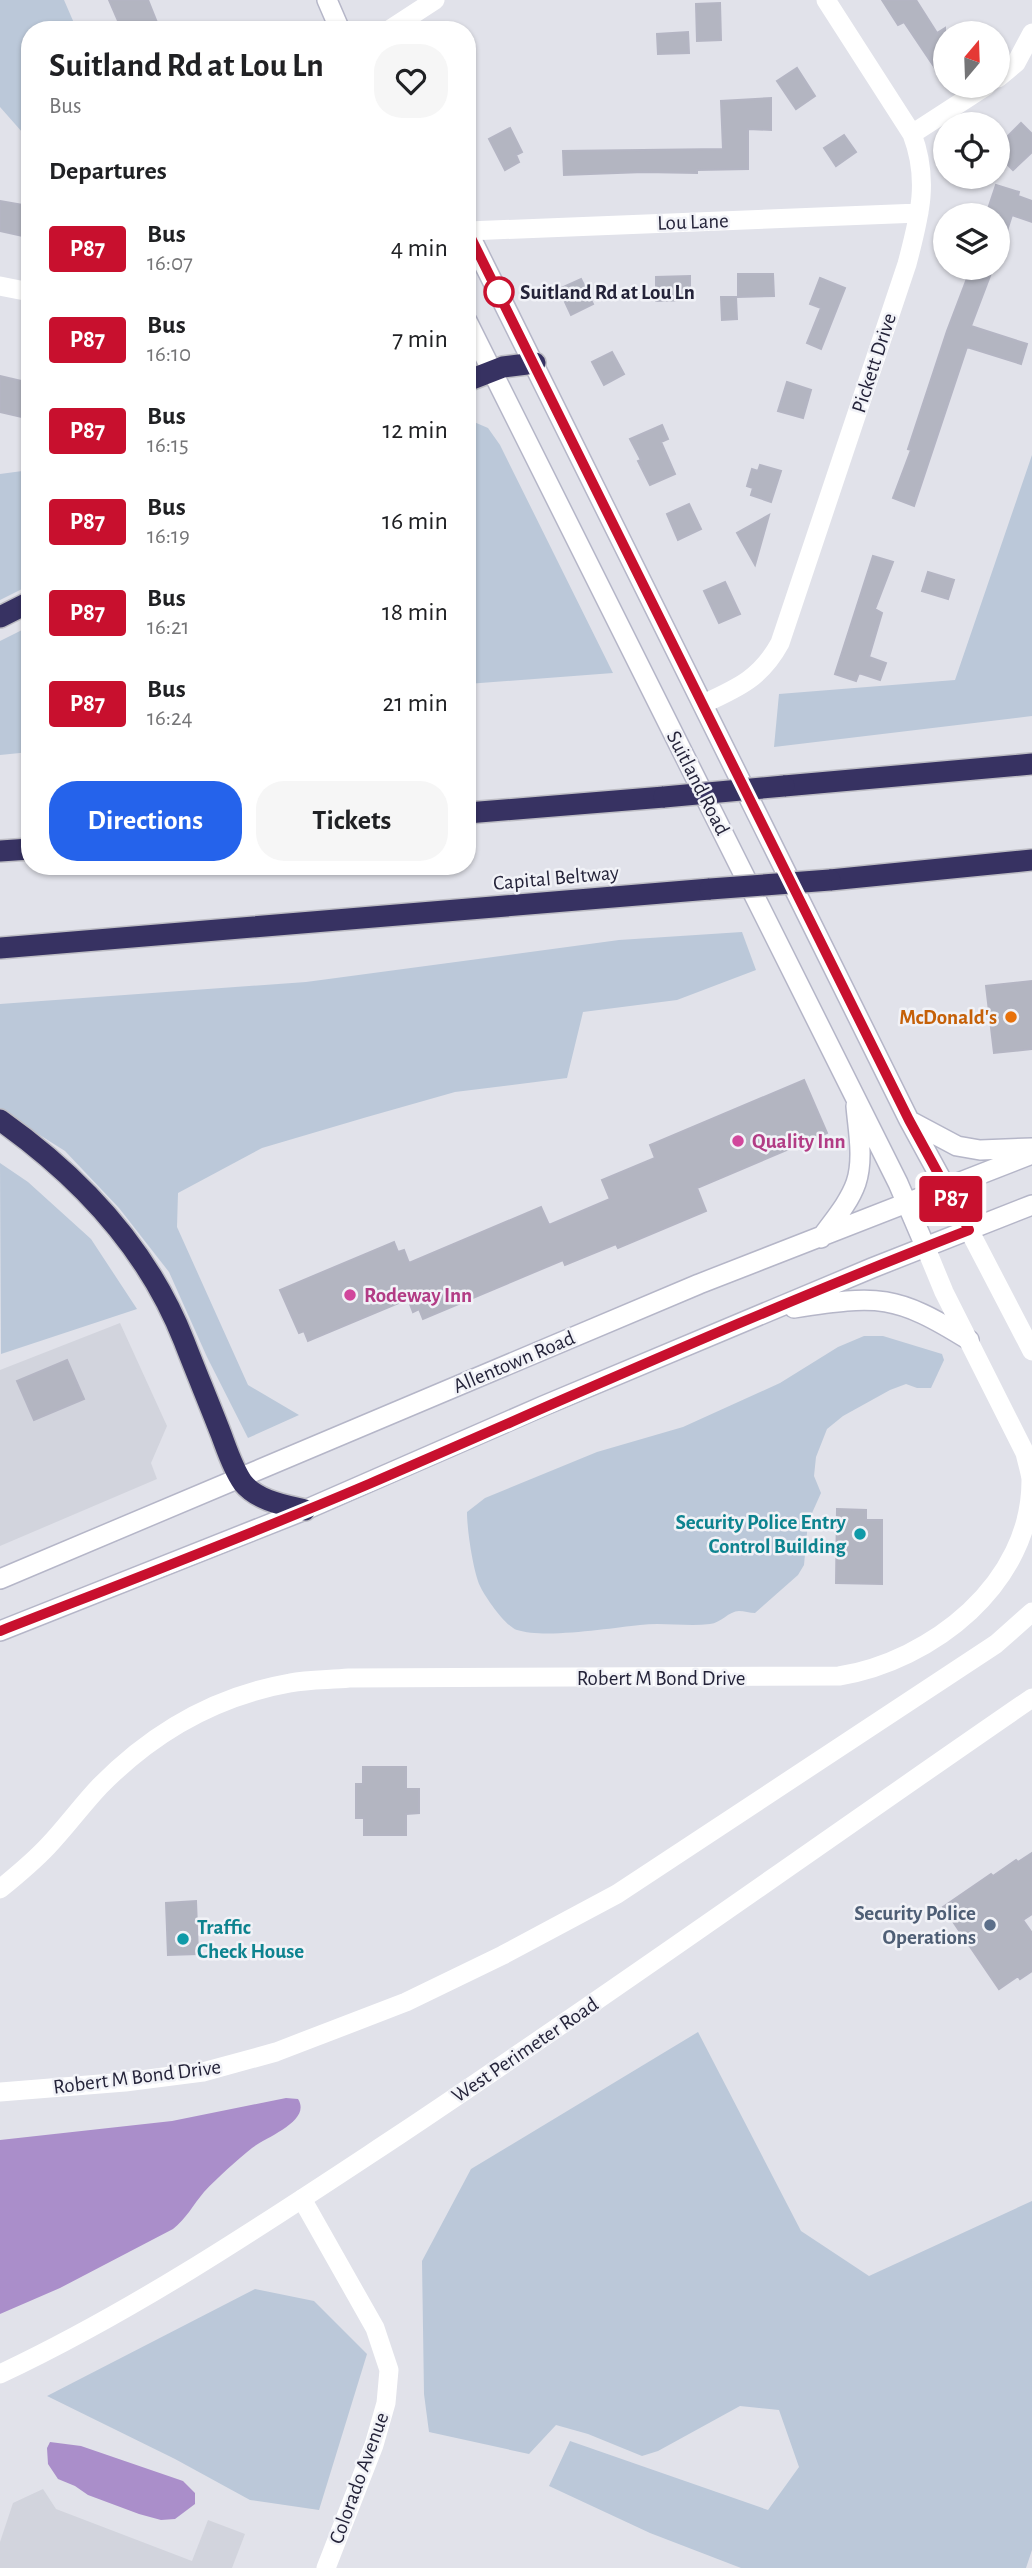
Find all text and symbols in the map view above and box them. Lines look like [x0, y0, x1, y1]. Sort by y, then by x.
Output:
north arrow [933, 21, 1010, 98]
map controls [933, 21, 1010, 280]
button: heart [374, 44, 448, 118]
text: Suitland Rd at Lou Ln [49, 50, 324, 83]
text: Bus [49, 95, 82, 118]
button: locate [933, 112, 1010, 189]
text: Departures [49, 158, 167, 184]
button: layers [933, 203, 1010, 280]
street label: Lou Lane [657, 210, 729, 234]
text: Bus [147, 221, 186, 247]
text: 4 min [391, 235, 448, 261]
text: P87 [70, 237, 105, 261]
text: 16:07 [147, 252, 193, 275]
marker: Suitland Rd at Lou Ln [484, 277, 514, 307]
place label: Suitland Rd at Lou Ln [520, 282, 695, 303]
street label: Pickett Drive [848, 311, 900, 415]
text: Bus [147, 312, 186, 338]
text: 7 min [392, 326, 448, 352]
text: P87 [70, 328, 105, 352]
text: 16:10 [147, 343, 191, 366]
text: Bus [147, 403, 186, 429]
text: 12 min [382, 417, 448, 443]
text: P87 [70, 419, 105, 443]
text: 16:15 [147, 434, 189, 457]
text: Bus [147, 494, 186, 520]
text: 16 min [382, 508, 448, 534]
text: P87 [70, 510, 105, 534]
text: 16:19 [147, 525, 190, 548]
text: Bus [147, 585, 186, 611]
text: 18 min [382, 599, 448, 625]
text: P87 [70, 601, 105, 625]
text: 16:21 [147, 616, 189, 639]
text: Bus [147, 676, 186, 702]
text: 21 min [382, 690, 448, 716]
text: P87 [70, 692, 105, 716]
text: 16:24 [147, 707, 193, 730]
street label: Suitland Road [663, 727, 733, 839]
button: Directions [49, 781, 242, 861]
button: Tickets [256, 781, 448, 861]
street label: Capital Beltway [492, 862, 620, 894]
place label: McDonald's [899, 1007, 997, 1028]
marker: McDonald's [1003, 1009, 1019, 1025]
place label: Quality Inn [752, 1131, 846, 1153]
marker: Quality Inn [730, 1133, 746, 1149]
line badge: P87 [911, 1176, 991, 1222]
text: P87 [933, 1187, 969, 1211]
place label: Rodeway Inn [364, 1285, 472, 1306]
marker: Rodeway Inn [342, 1287, 358, 1303]
street label: Allentown Road [450, 1327, 578, 1397]
place label: Security Police Entry Control Building [676, 1512, 847, 1557]
marker: Security Police Entry Control Building [852, 1526, 868, 1542]
street label: Robert M Bond Drive [577, 1668, 745, 1689]
place label: Security Police Operations [854, 1903, 976, 1948]
place label: Traffic Check House [197, 1917, 304, 1962]
marker: Security Police Operations [982, 1917, 998, 1933]
marker: Traffic Check House [175, 1931, 191, 1947]
street label: West Perimeter Road [448, 1993, 602, 2107]
street label: Robert M Bond Drive [52, 2056, 222, 2098]
street label: Colorado Avenue [325, 2409, 393, 2547]

